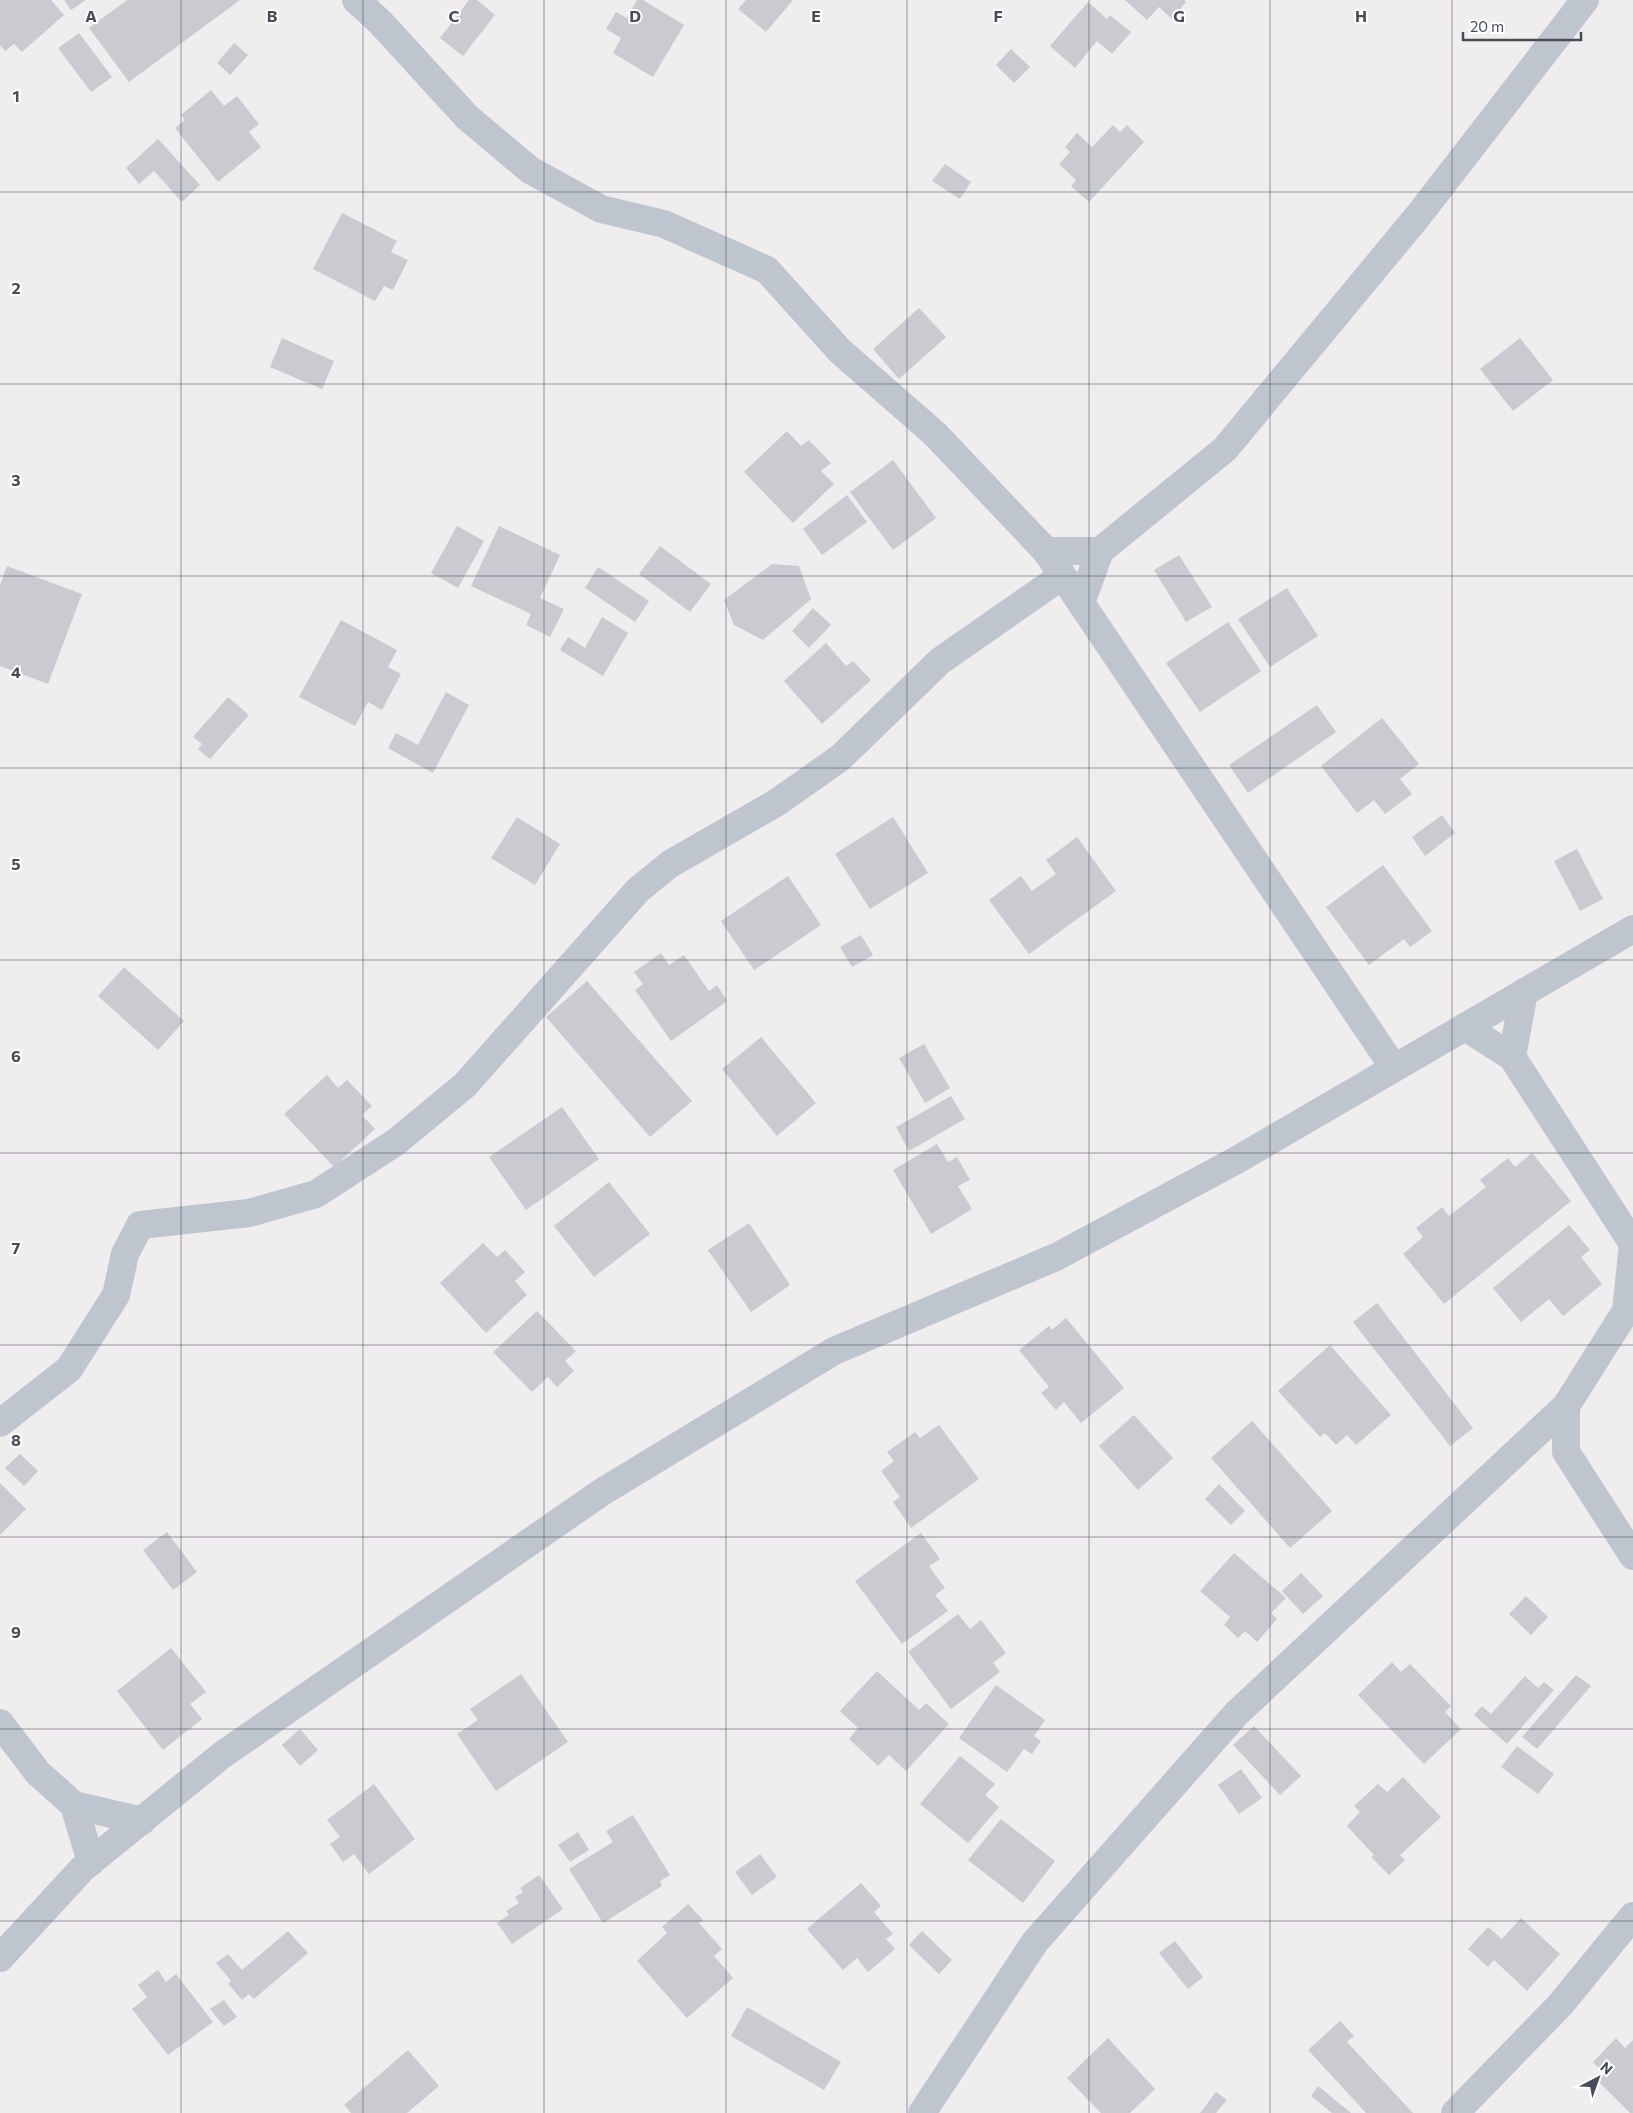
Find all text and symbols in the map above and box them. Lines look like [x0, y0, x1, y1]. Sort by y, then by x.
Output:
text: A [85, 6, 97, 25]
text: B [267, 6, 278, 25]
text: C [449, 6, 460, 25]
text: D [629, 6, 641, 25]
text: E [811, 6, 821, 25]
text: F [993, 6, 1003, 25]
text: G [1173, 6, 1185, 25]
text: H [1355, 6, 1367, 25]
scale bar [1463, 10, 1580, 42]
text: 20 m [1470, 17, 1504, 35]
text: 1 [12, 86, 20, 105]
text: 2 [11, 278, 21, 297]
text: 3 [11, 470, 21, 489]
text: 4 [11, 662, 21, 681]
text: 5 [11, 854, 21, 873]
text: 6 [11, 1046, 21, 1065]
text: 7 [12, 1238, 21, 1257]
text: 8 [11, 1430, 21, 1449]
text: 9 [11, 1622, 21, 1641]
north arrow [1573, 2053, 1623, 2103]
text: N [1597, 2058, 1616, 2078]

